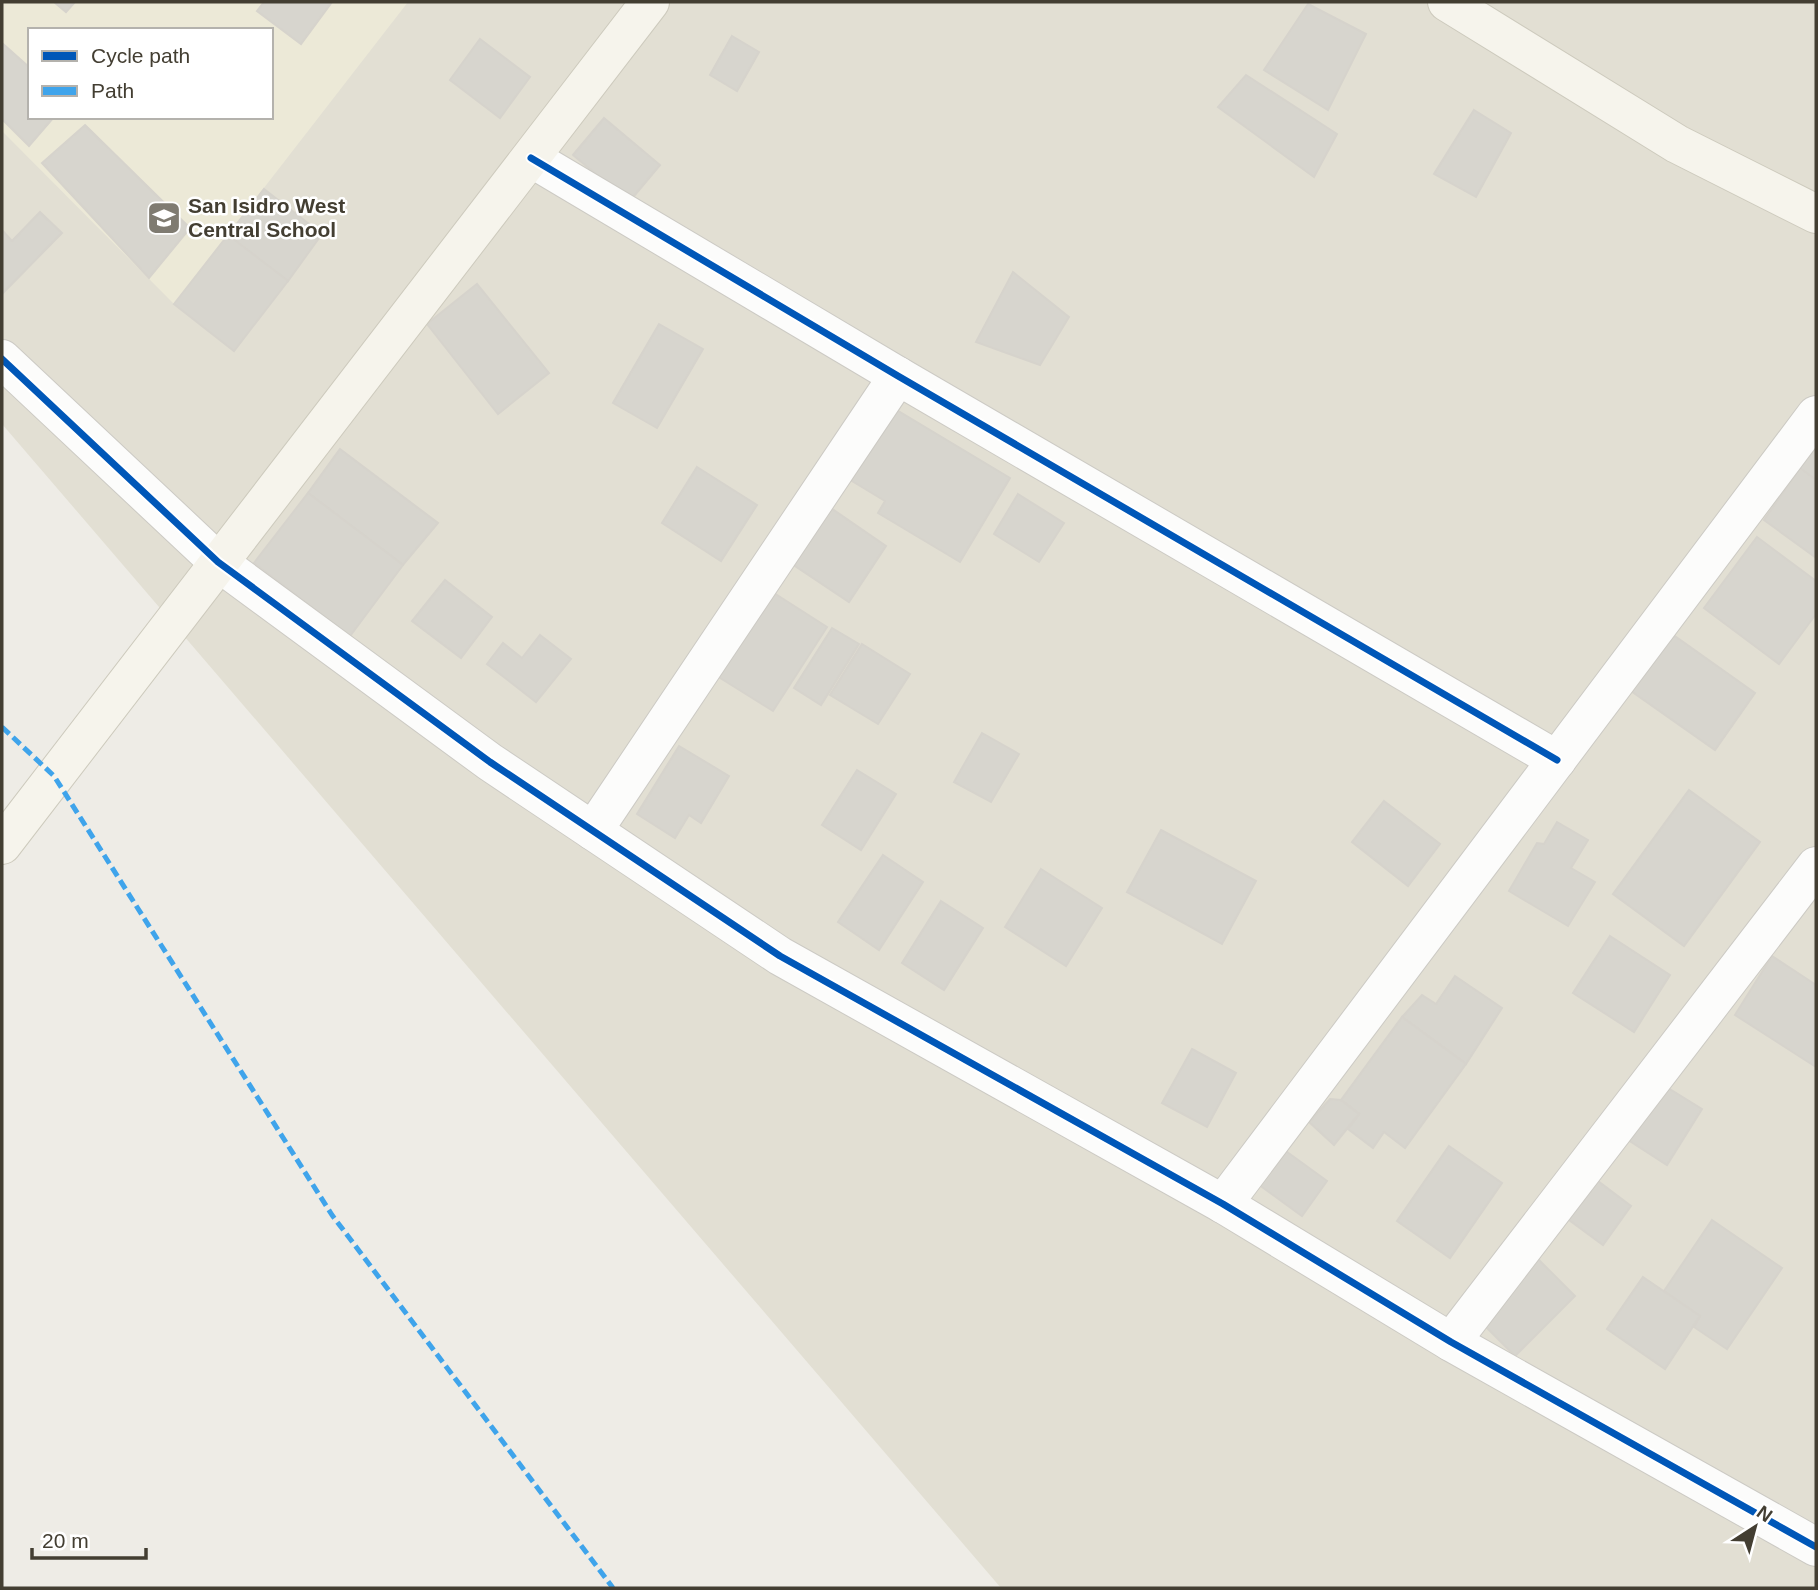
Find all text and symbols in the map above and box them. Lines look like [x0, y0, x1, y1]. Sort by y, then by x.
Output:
legend [28, 28, 273, 119]
text: Cycle path [91, 44, 190, 67]
text: Path [91, 79, 134, 102]
place label: San Isidro West Central School [188, 194, 345, 241]
school or university icon: San Isidro West Central School [145, 199, 183, 237]
north arrow [1720, 1492, 1790, 1562]
text: N [1753, 1501, 1776, 1526]
scale bar [32, 1516, 145, 1560]
text: 20 m [42, 1529, 89, 1552]

